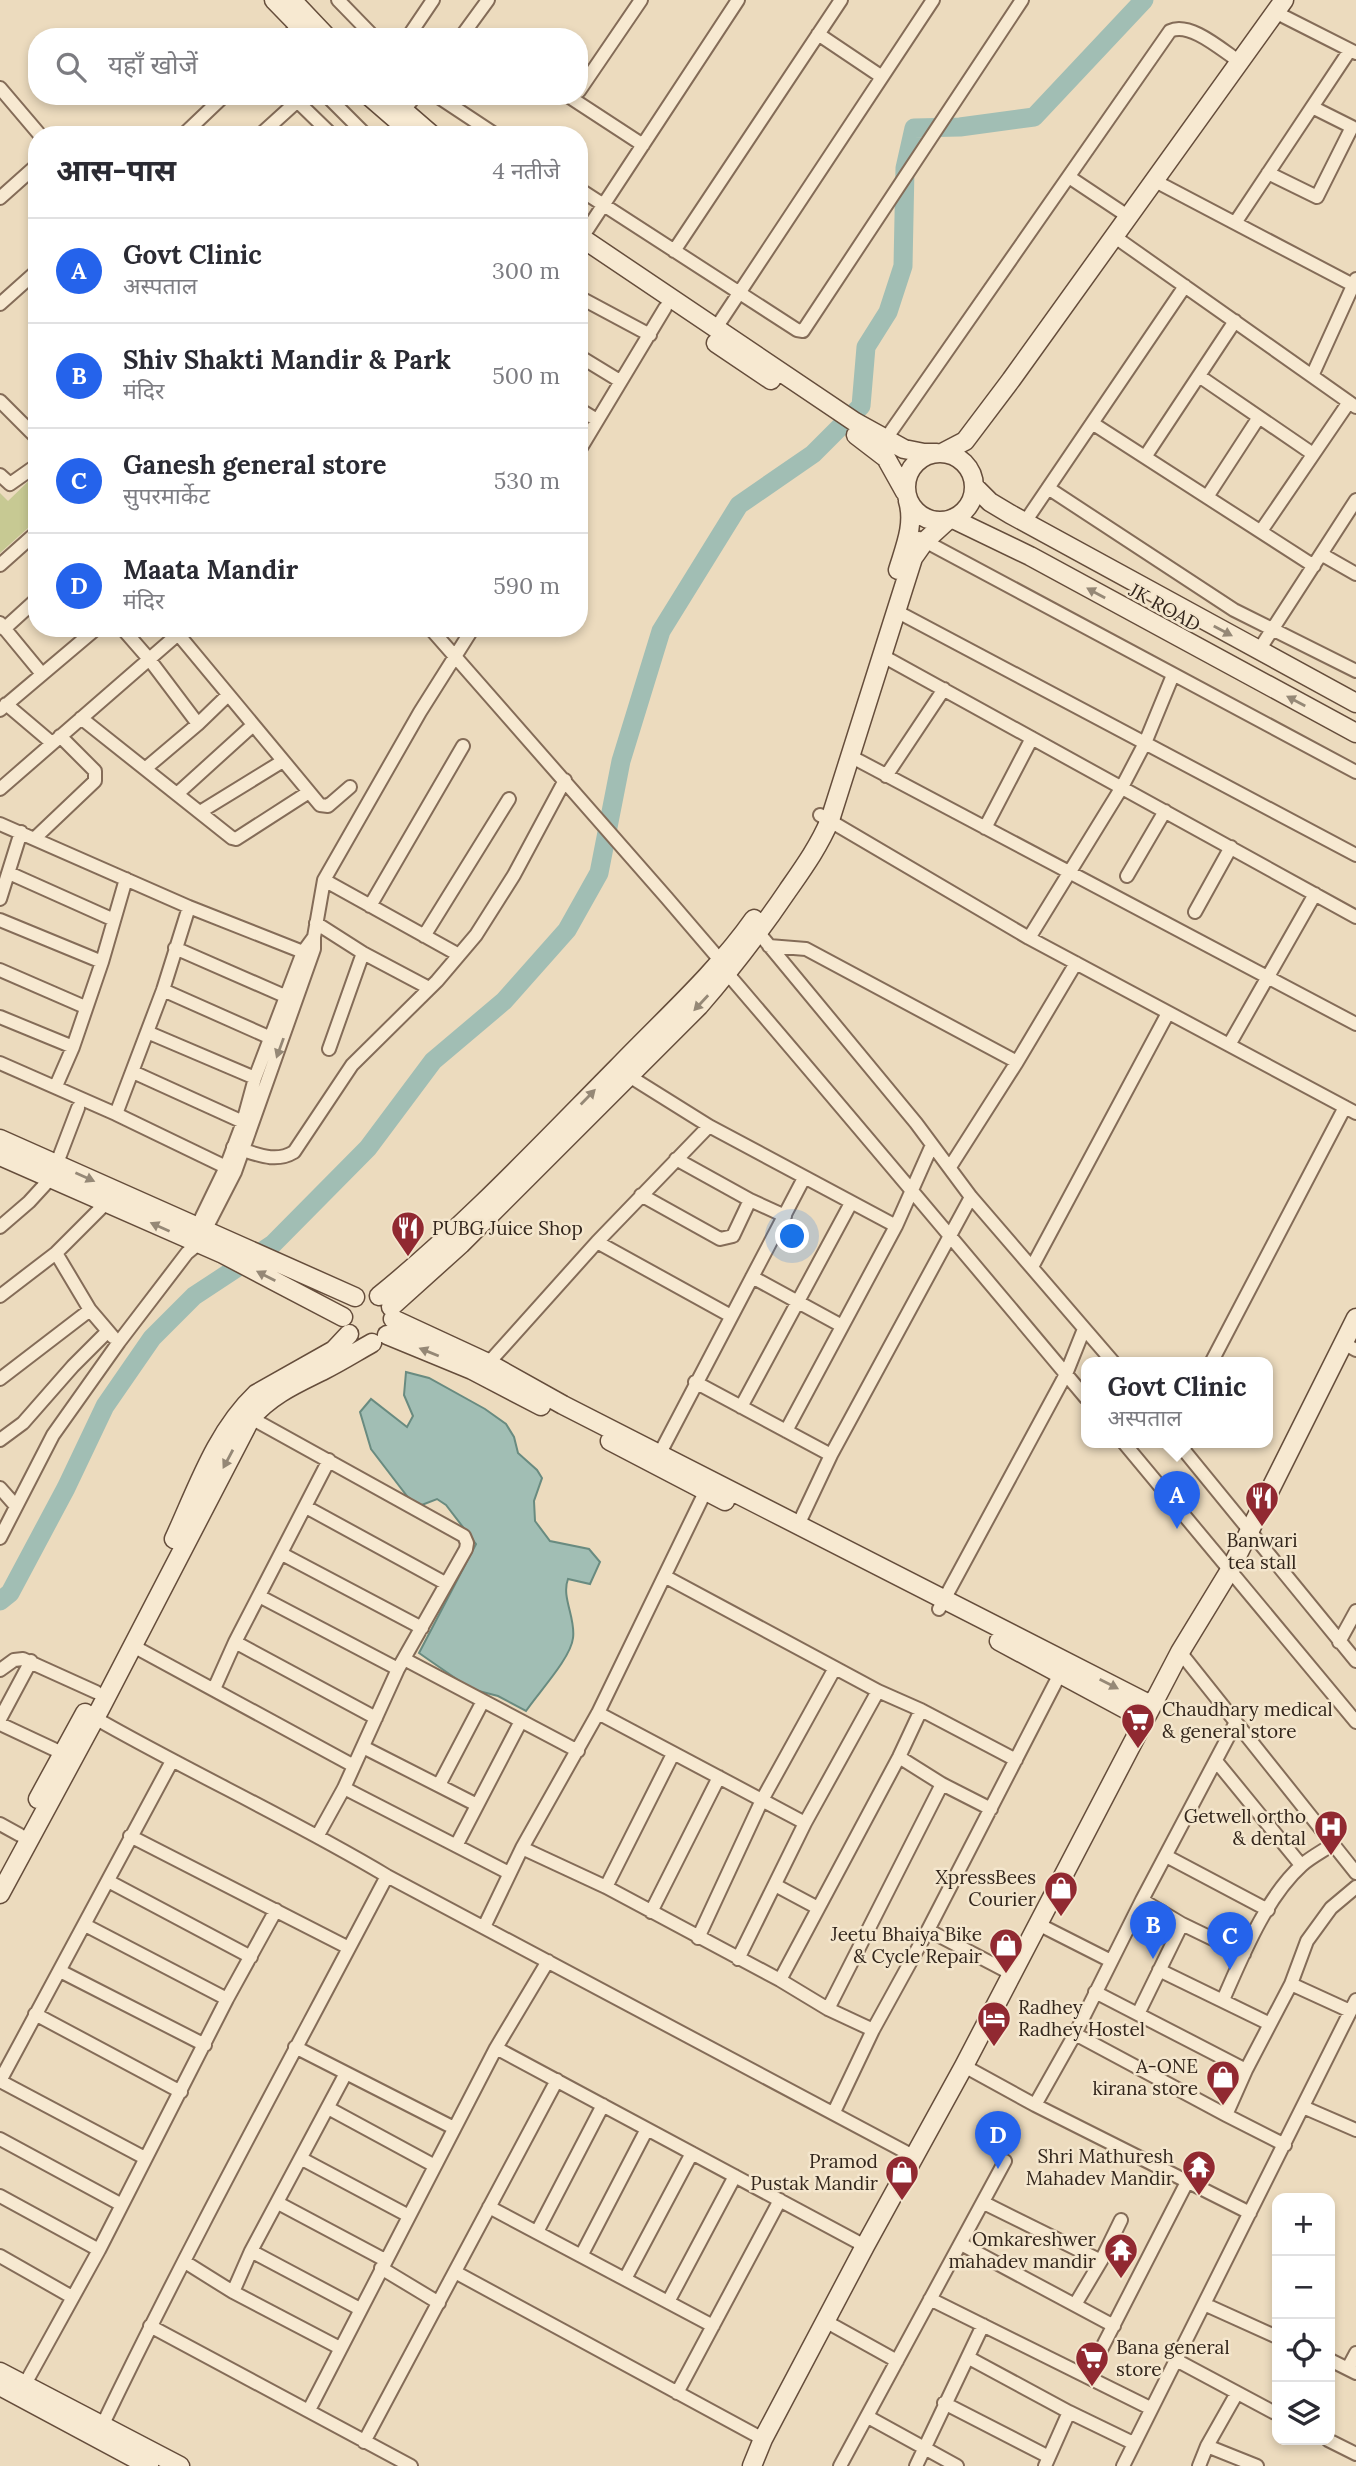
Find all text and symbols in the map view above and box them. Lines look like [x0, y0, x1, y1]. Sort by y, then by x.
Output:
search box [28, 28, 588, 105]
icon: search [52, 48, 90, 86]
text: यहाँ खोजें [108, 48, 198, 81]
text: आस-पास [56, 151, 176, 189]
text: 4 नतीजे [493, 156, 560, 185]
text: Govt Clinic [123, 238, 262, 271]
text: A [71, 256, 87, 285]
text: 300 m [492, 256, 560, 285]
text: अस्पताल [123, 271, 197, 300]
text: Shiv Shakti Mandir & Park [123, 343, 451, 376]
text: B [71, 361, 87, 390]
text: 500 m [492, 361, 560, 390]
text: मंदिर [123, 376, 164, 405]
text: Ganesh general store [123, 448, 387, 481]
text: C [71, 466, 87, 495]
text: 530 m [494, 466, 560, 495]
text: सुपरमार्केट [123, 481, 210, 510]
text: Maata Mandir [123, 553, 298, 586]
text: D [70, 571, 88, 600]
text: 590 m [493, 571, 560, 600]
street label: JK ROAD [1124, 577, 1205, 636]
text: मंदिर [123, 586, 164, 615]
one-way arrow [1086, 587, 1106, 599]
one-way arrow [1213, 624, 1233, 636]
one-way arrow [1286, 695, 1306, 707]
one-way arrow [693, 994, 709, 1011]
one-way arrow [274, 1037, 285, 1058]
one-way arrow [580, 1089, 596, 1106]
one-way arrow [74, 1172, 95, 1183]
restaurant icon: PUBG Juice Shop [389, 1209, 427, 1258]
place label: PUBG Juice Shop [432, 1216, 583, 1240]
your location [775, 1219, 809, 1253]
one-way arrow [150, 1221, 170, 1233]
one-way arrow [256, 1270, 276, 1282]
one-way arrow [419, 1347, 440, 1358]
popup [1081, 1357, 1273, 1448]
text: Govt Clinic [1108, 1370, 1246, 1403]
text: अस्पताल [1108, 1403, 1182, 1432]
one-way arrow [222, 1449, 233, 1469]
pin: A [1154, 1471, 1200, 1529]
restaurant icon: Banwari tea stall [1243, 1479, 1281, 1528]
place label: Banwari tea stall [1226, 1528, 1298, 1574]
one-way arrow [1099, 1679, 1119, 1690]
place label: Chaudhary medical & general store [1162, 1697, 1333, 1743]
supermarket icon: Chaudhary medical & general store [1119, 1701, 1157, 1750]
place label: Getwell ortho & dental [1184, 1804, 1306, 1850]
hospital icon: Getwell ortho & dental [1312, 1808, 1350, 1857]
place label: XpressBees Courier [936, 1865, 1037, 1911]
shop icon: XpressBees Courier [1042, 1869, 1080, 1918]
pin: B [1130, 1901, 1176, 1959]
pin: C [1207, 1912, 1253, 1970]
place label: Jeetu Bhaiya Bike & Cycle Repair [830, 1922, 983, 1968]
shop icon: Jeetu Bhaiya Bike & Cycle Repair [987, 1926, 1025, 1975]
place label: Radhey Radhey Hostel [1018, 1995, 1145, 2041]
hotel icon: Radhey Radhey Hostel [975, 1999, 1013, 2048]
place label: A-ONE kirana store [1093, 2054, 1198, 2100]
shop icon: A-ONE kirana store [1204, 2058, 1242, 2107]
pin: D [975, 2111, 1021, 2169]
place label: Shri Mathuresh Mahadev Mandir [1026, 2144, 1175, 2190]
temple icon: Shri Mathuresh Mahadev Mandir [1180, 2148, 1218, 2197]
place label: Pramod Pustak Mandir [750, 2149, 879, 2195]
shop icon: Pramod Pustak Mandir [883, 2153, 921, 2202]
map controls [1272, 2193, 1335, 2445]
button: + [1272, 2193, 1335, 2256]
place label: Omkareshwer mahadev mandir [949, 2227, 1097, 2273]
temple icon: Omkareshwer mahadev mandir [1102, 2231, 1140, 2280]
button: − [1272, 2256, 1335, 2319]
button: locate [1272, 2319, 1335, 2382]
place label: Bana general store [1116, 2335, 1230, 2381]
supermarket icon: Bana general store [1073, 2339, 1111, 2388]
button: layers [1272, 2382, 1335, 2445]

